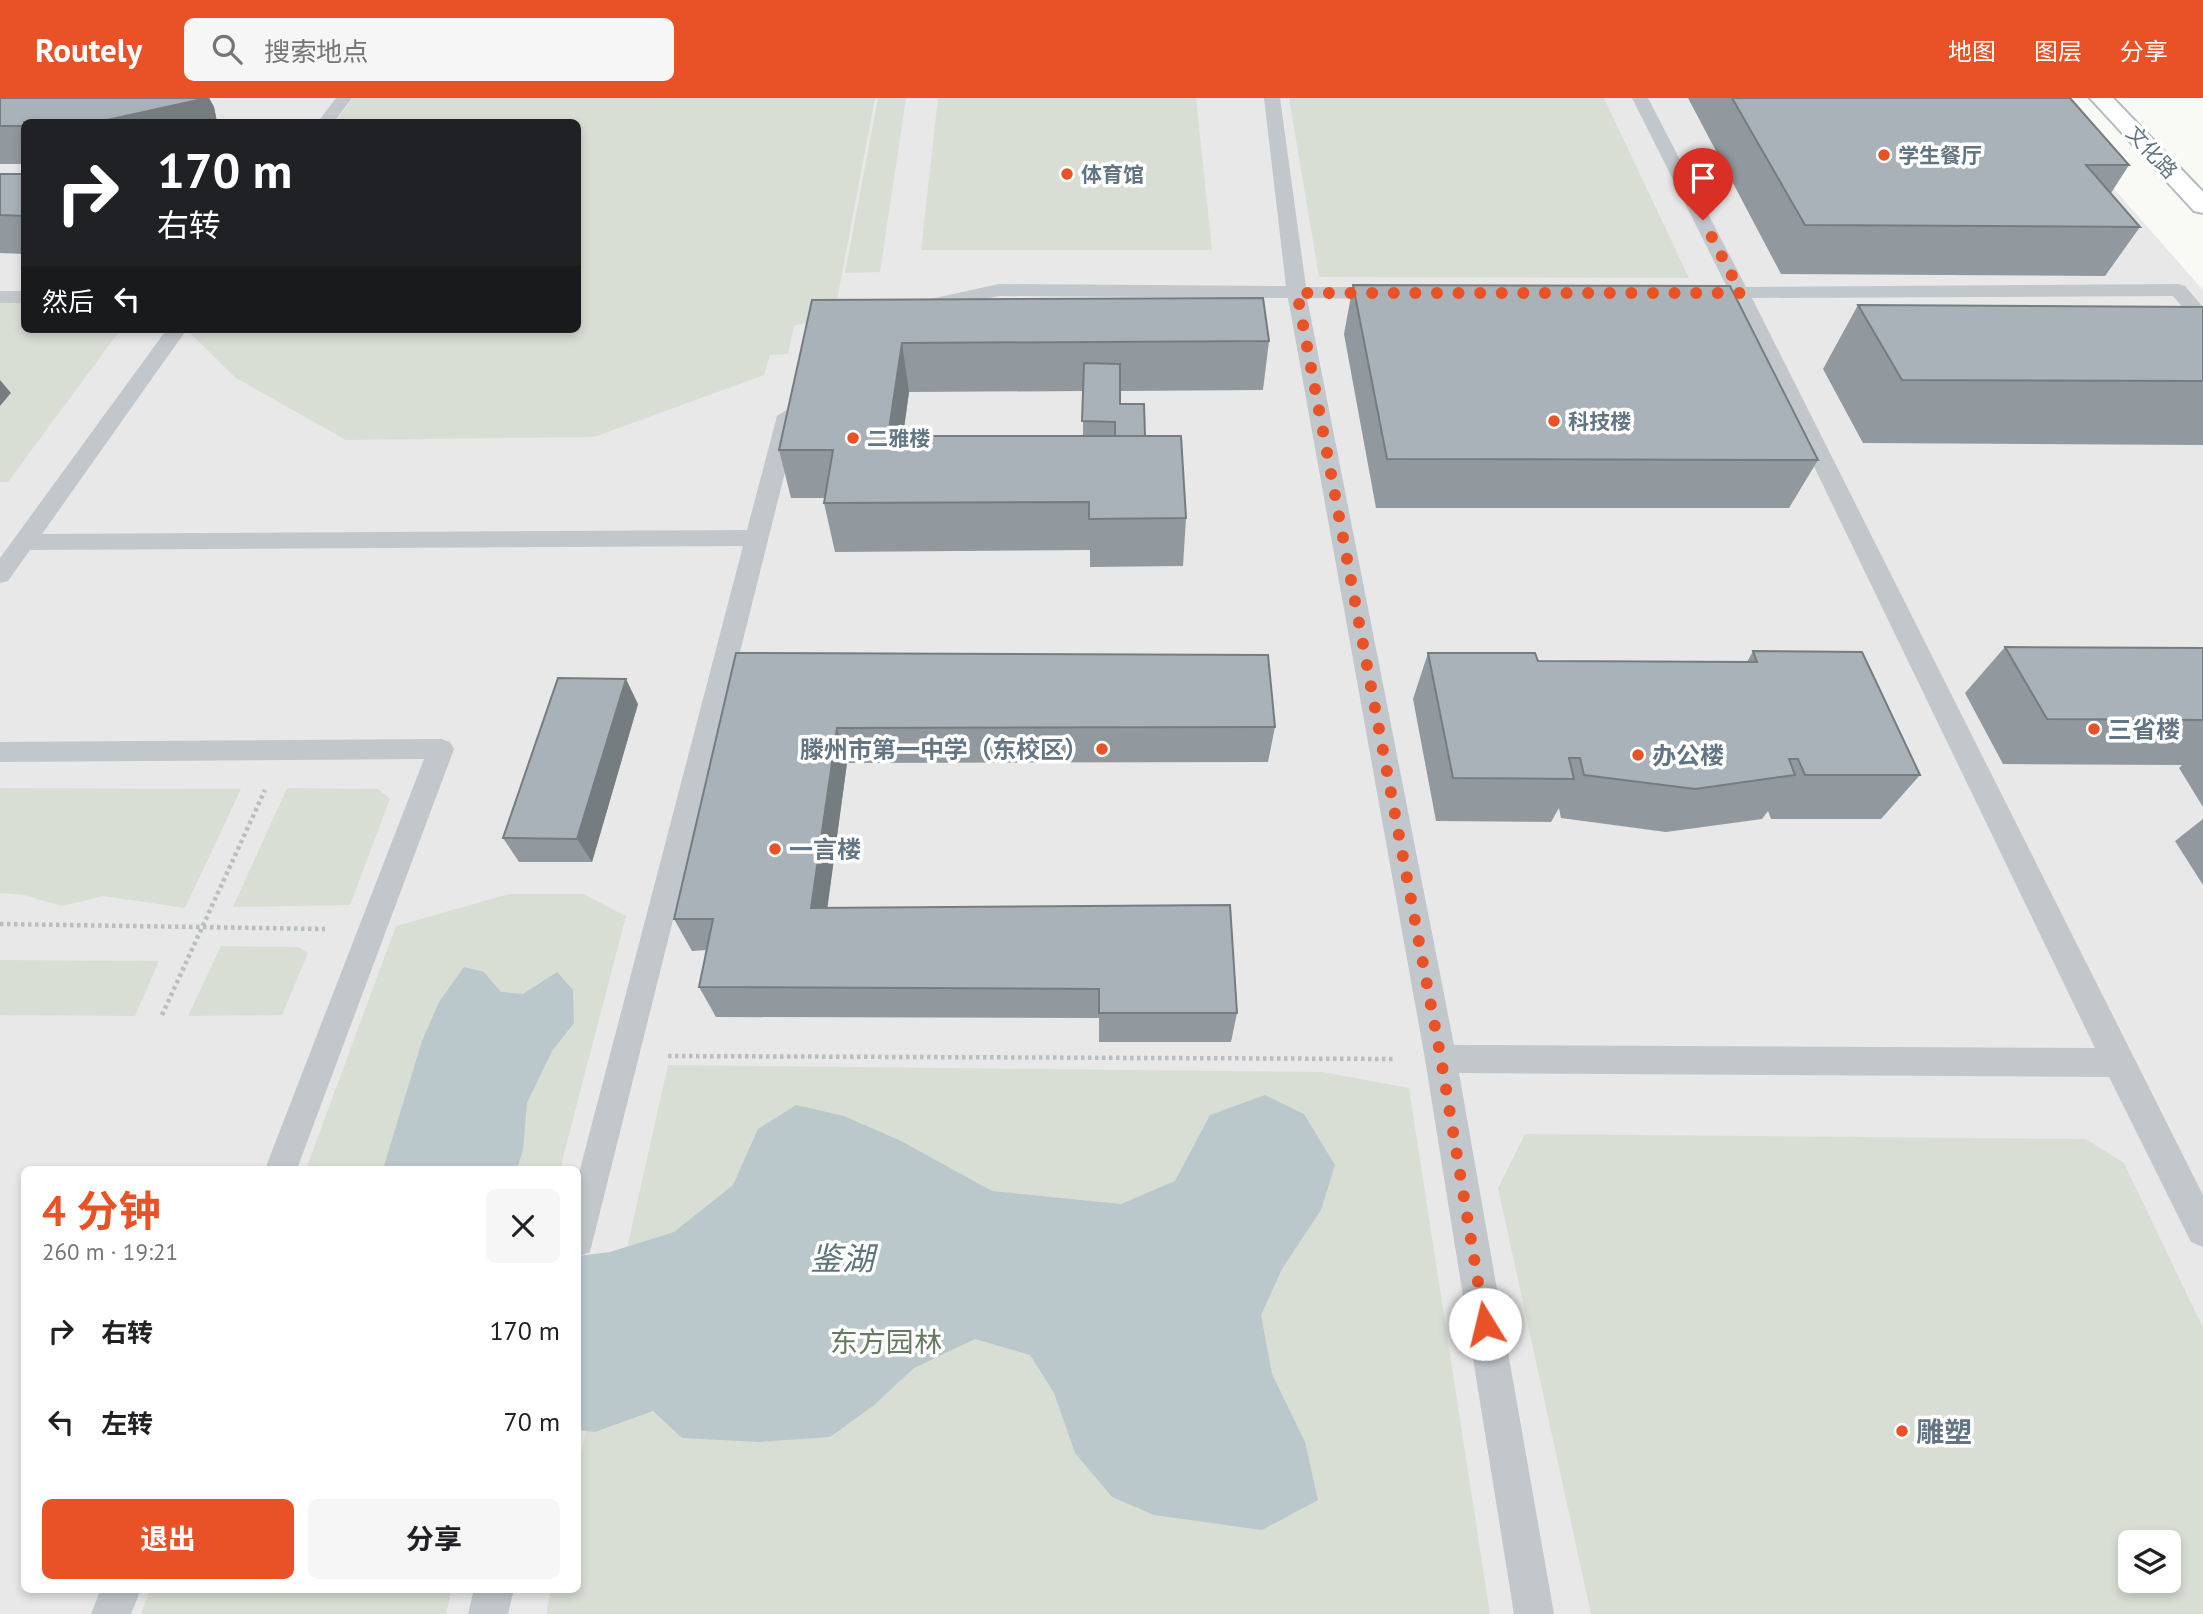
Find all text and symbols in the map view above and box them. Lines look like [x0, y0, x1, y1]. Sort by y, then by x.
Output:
search box [184, 18, 674, 81]
text: Routely [35, 28, 142, 71]
icon: search [208, 30, 246, 68]
text: 搜索地点 [264, 35, 368, 68]
text: 地图 [1948, 36, 1996, 67]
text: 图层 [2034, 36, 2082, 67]
text: 分享 [2120, 36, 2168, 67]
street label: 文化路 [2121, 120, 2183, 184]
text: 170 m [157, 138, 292, 202]
place label: 学生餐厅 [1898, 142, 1982, 169]
icon: right [42, 147, 133, 238]
marker: 学生餐厅 [1876, 147, 1892, 163]
pin [1673, 148, 1733, 220]
icon: arrive [1684, 159, 1722, 197]
place label: 体育馆 [1081, 161, 1144, 188]
marker: 体育馆 [1059, 166, 1075, 182]
text: 右转 [157, 204, 221, 246]
icon: left [108, 280, 146, 318]
text: 然后 [42, 285, 94, 318]
place label: 科技楼 [1568, 408, 1631, 435]
marker: 科技楼 [1546, 413, 1562, 429]
place label: 二雅楼 [867, 425, 930, 452]
marker: 二雅楼 [845, 430, 861, 446]
place label: 三省楼 [2108, 714, 2180, 745]
marker: 三省楼 [2086, 721, 2102, 737]
place label: 滕州市第一中学（东校区） [800, 734, 1088, 765]
place label: 办公楼 [1652, 740, 1724, 771]
marker: 滕州市第一中学（东校区） [1094, 741, 1110, 757]
marker: 办公楼 [1630, 747, 1646, 763]
place label: 一言楼 [789, 834, 861, 865]
marker: 一言楼 [767, 841, 783, 857]
text: 4 分钟 [42, 1183, 160, 1238]
button: close [486, 1189, 560, 1263]
text: 260 m · 19:21 [42, 1237, 178, 1266]
water label: 鉴湖 [810, 1237, 879, 1279]
position arrow [1448, 1287, 1522, 1361]
icon: right [42, 1312, 80, 1350]
text: 170 m [489, 1314, 560, 1347]
text: 右转 [101, 1316, 153, 1349]
park label: 东方园林 [830, 1323, 942, 1360]
icon: left [42, 1403, 80, 1441]
text: 70 m [504, 1405, 560, 1438]
text: 左转 [101, 1407, 153, 1440]
place label: 雕塑 [1916, 1413, 1972, 1450]
marker: 雕塑 [1894, 1423, 1910, 1439]
button: 退出 [42, 1499, 294, 1579]
button: 分享 [308, 1499, 560, 1579]
map controls [2118, 1530, 2181, 1593]
button: layers [2118, 1530, 2181, 1593]

